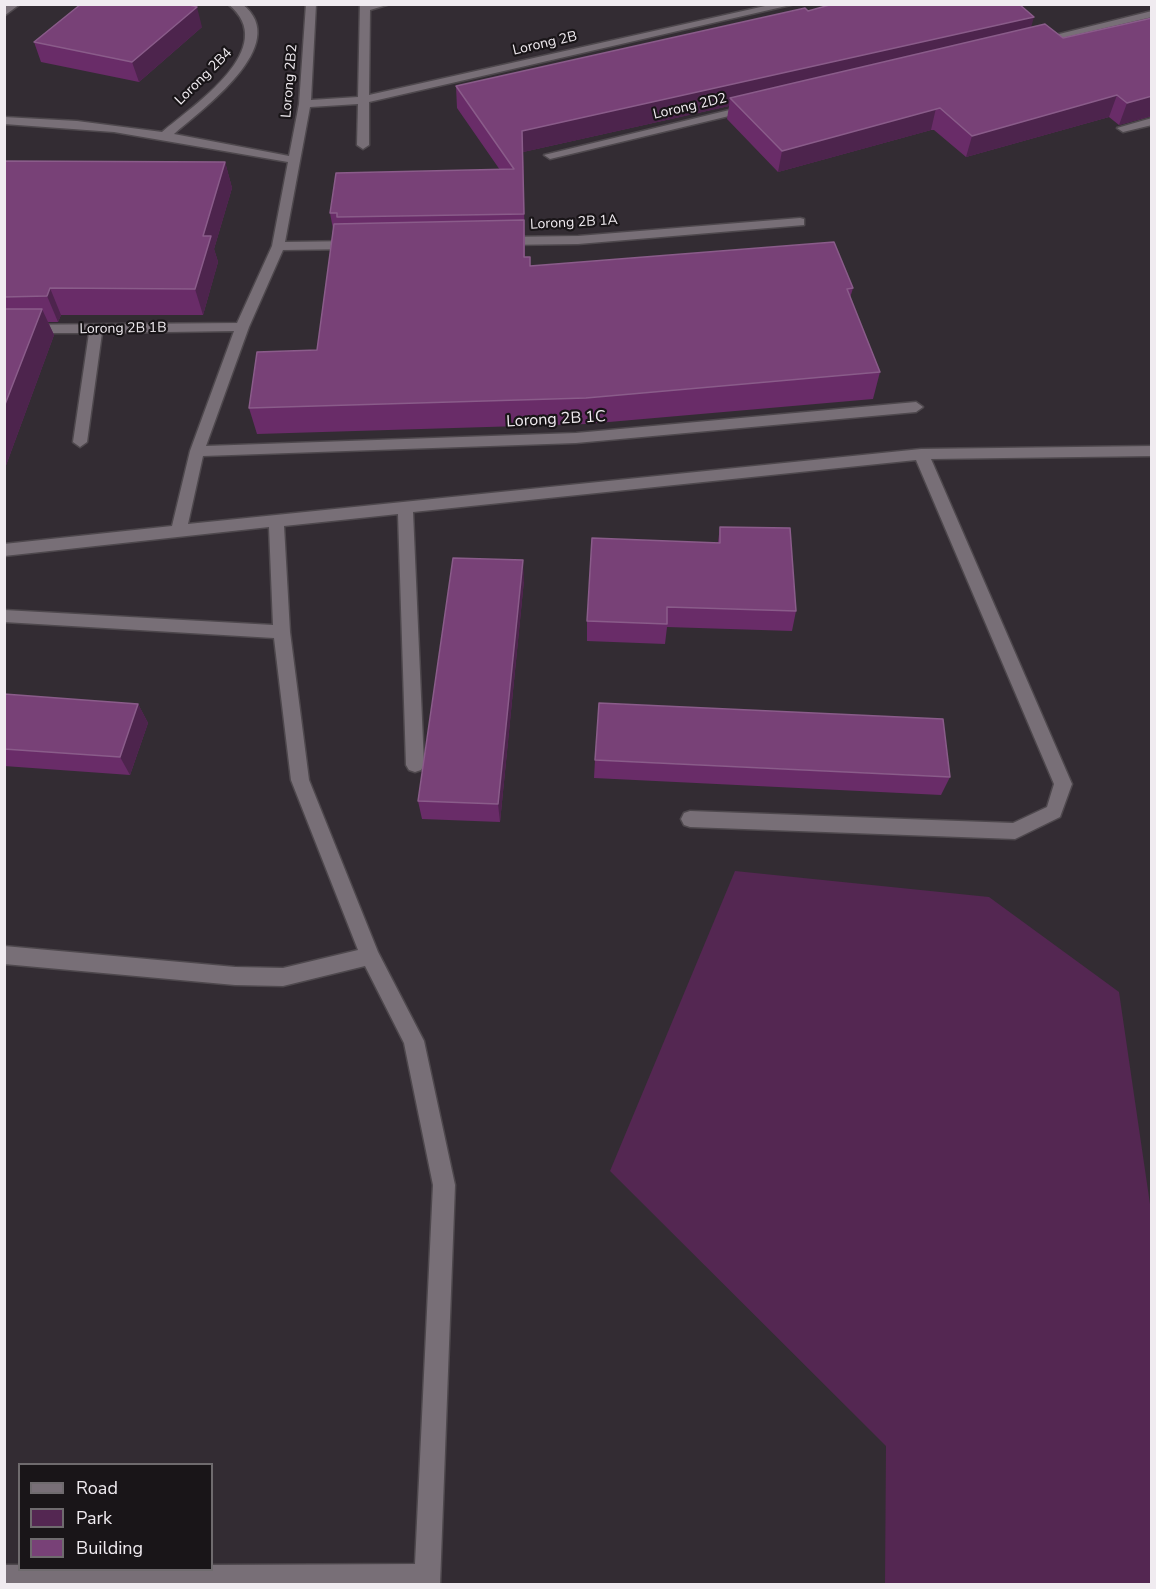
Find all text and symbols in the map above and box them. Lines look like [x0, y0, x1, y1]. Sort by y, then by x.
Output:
street label: Lorong 2B [511, 28, 579, 60]
street label: Lorong 2B2 [278, 43, 302, 119]
street label: Lorong 2B4 [172, 45, 236, 109]
street label: Lorong 2D2 [652, 90, 728, 124]
street label: Lorong 2B 1A [530, 212, 618, 234]
street label: Lorong 2B 1B [79, 320, 167, 338]
street label: Lorong 2B 1C [506, 408, 606, 432]
legend [18, 1463, 213, 1571]
text: Road [76, 1476, 118, 1500]
text: Park [76, 1506, 112, 1530]
text: Building [76, 1536, 143, 1560]

